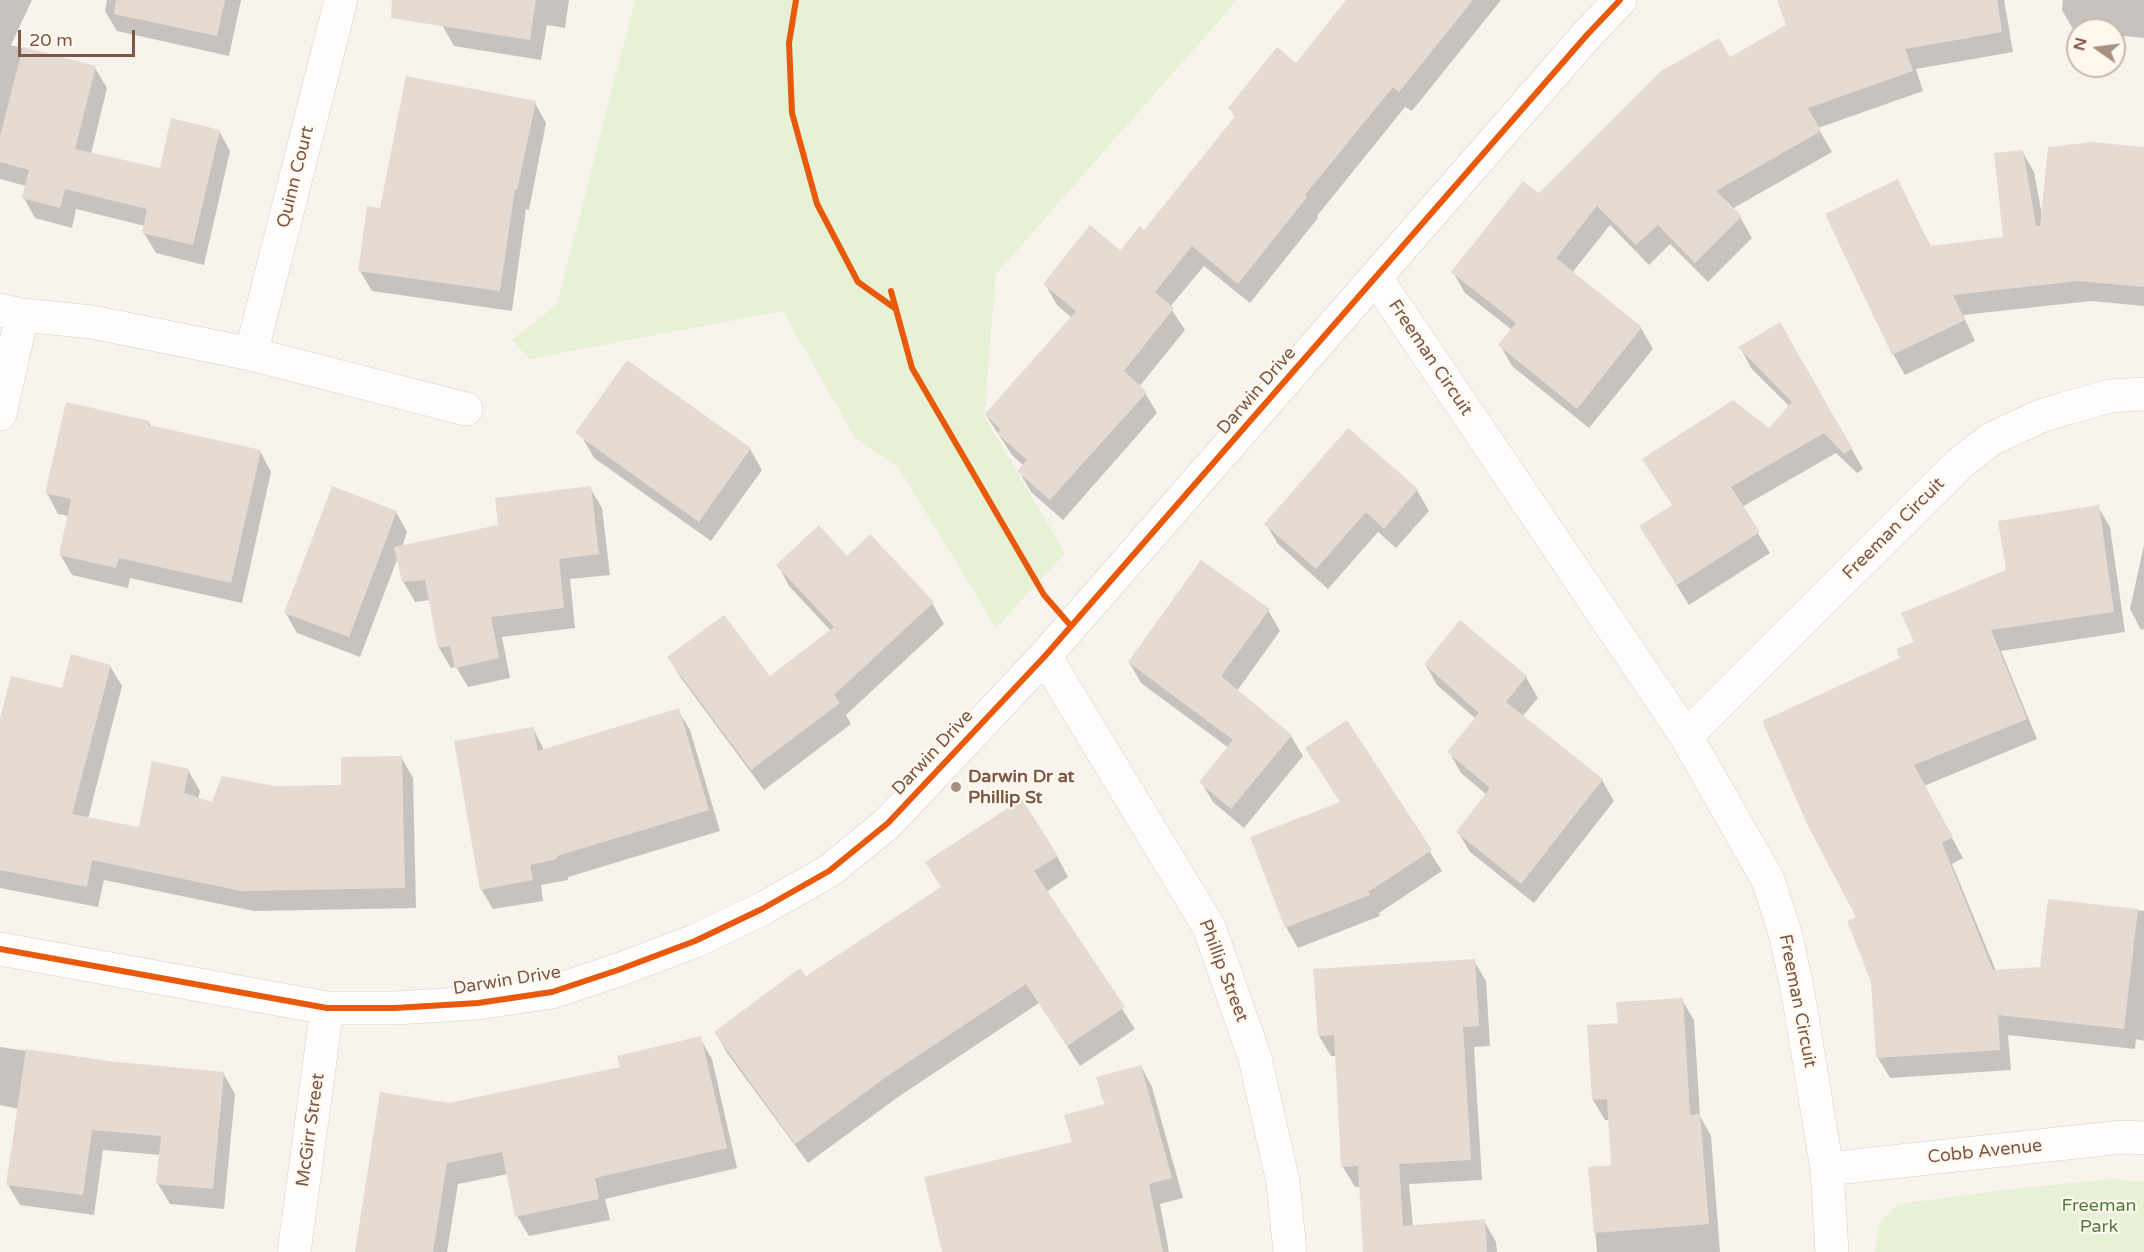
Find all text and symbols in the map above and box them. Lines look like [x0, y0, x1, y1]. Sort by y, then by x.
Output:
scale bar [21, 18, 138, 56]
north arrow [2066, 18, 2126, 78]
text: 20 m [29, 29, 73, 51]
text: N [2069, 35, 2092, 53]
street label: Quinn Court [273, 124, 319, 230]
street label: Freeman Circuit [1383, 296, 1477, 420]
street label: Darwin Drive [1213, 343, 1301, 439]
street label: Freeman Circuit [1839, 474, 1949, 584]
street label: Darwin Drive [888, 706, 978, 800]
place label: Darwin Dr at Phillip St [968, 766, 1074, 808]
marker: Darwin Dr at Phillip St [949, 780, 963, 794]
street label: Phillip Street [1194, 917, 1252, 1025]
street label: Freeman Circuit [1773, 933, 1821, 1069]
street label: Darwin Drive [451, 962, 563, 1000]
street label: McGirr Street [292, 1072, 330, 1188]
street label: Cobb Avenue [1927, 1135, 2043, 1169]
park label: Freeman Park [2061, 1195, 2137, 1238]

